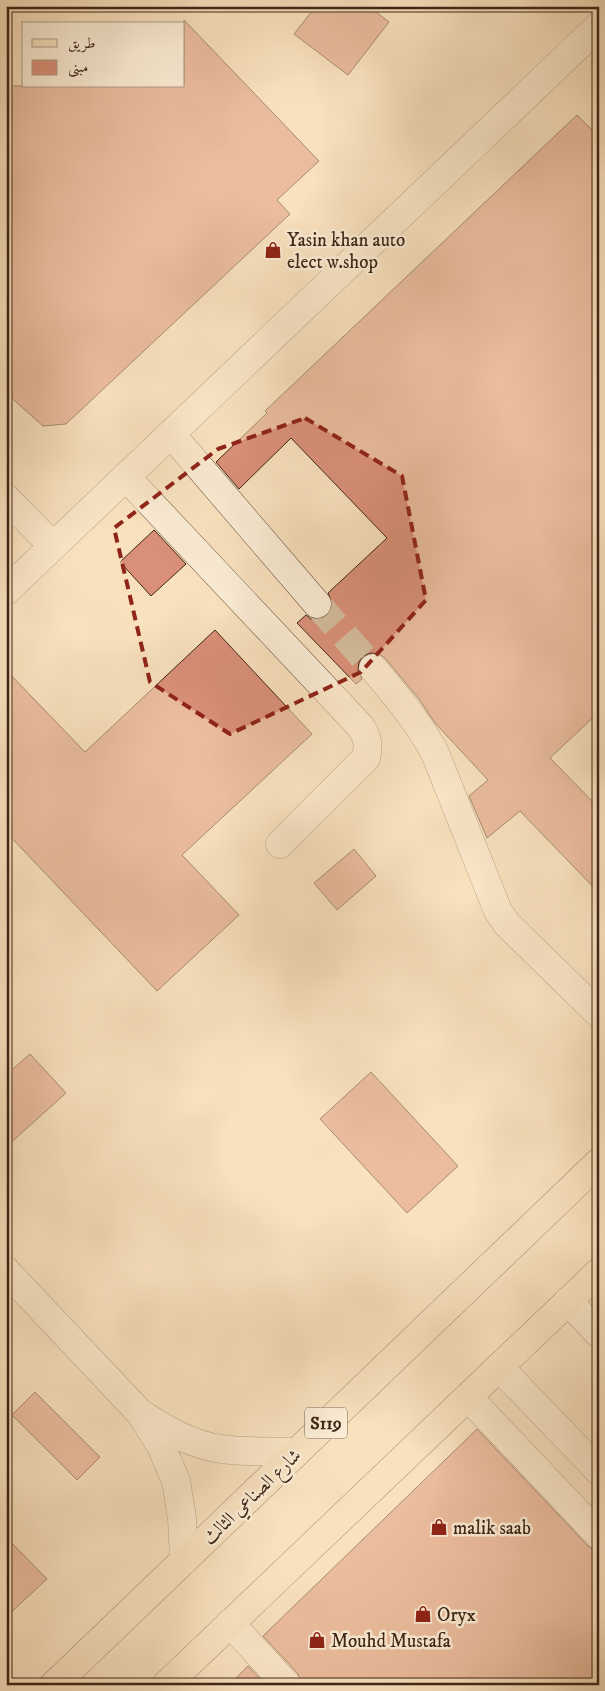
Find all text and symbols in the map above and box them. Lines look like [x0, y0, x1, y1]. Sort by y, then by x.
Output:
legend [22, 22, 185, 88]
text: طريق [68, 34, 95, 53]
text: مبنى [68, 58, 88, 78]
place label: Yasin khan auto elect w.shop [287, 229, 405, 274]
shop icon: Yasin khan auto elect w.shop [263, 240, 283, 260]
road number: S119 [305, 1408, 347, 1439]
street label: شارع الصناعي الثالث [198, 1444, 308, 1552]
shop icon: malik saab [429, 1517, 449, 1537]
place label: malik saab [453, 1517, 531, 1540]
shop icon: Oryx [413, 1604, 433, 1624]
place label: Oryx [437, 1604, 477, 1627]
shop icon: Mouhd Mustafa [307, 1630, 327, 1650]
place label: Mouhd Mustafa [331, 1630, 451, 1653]

